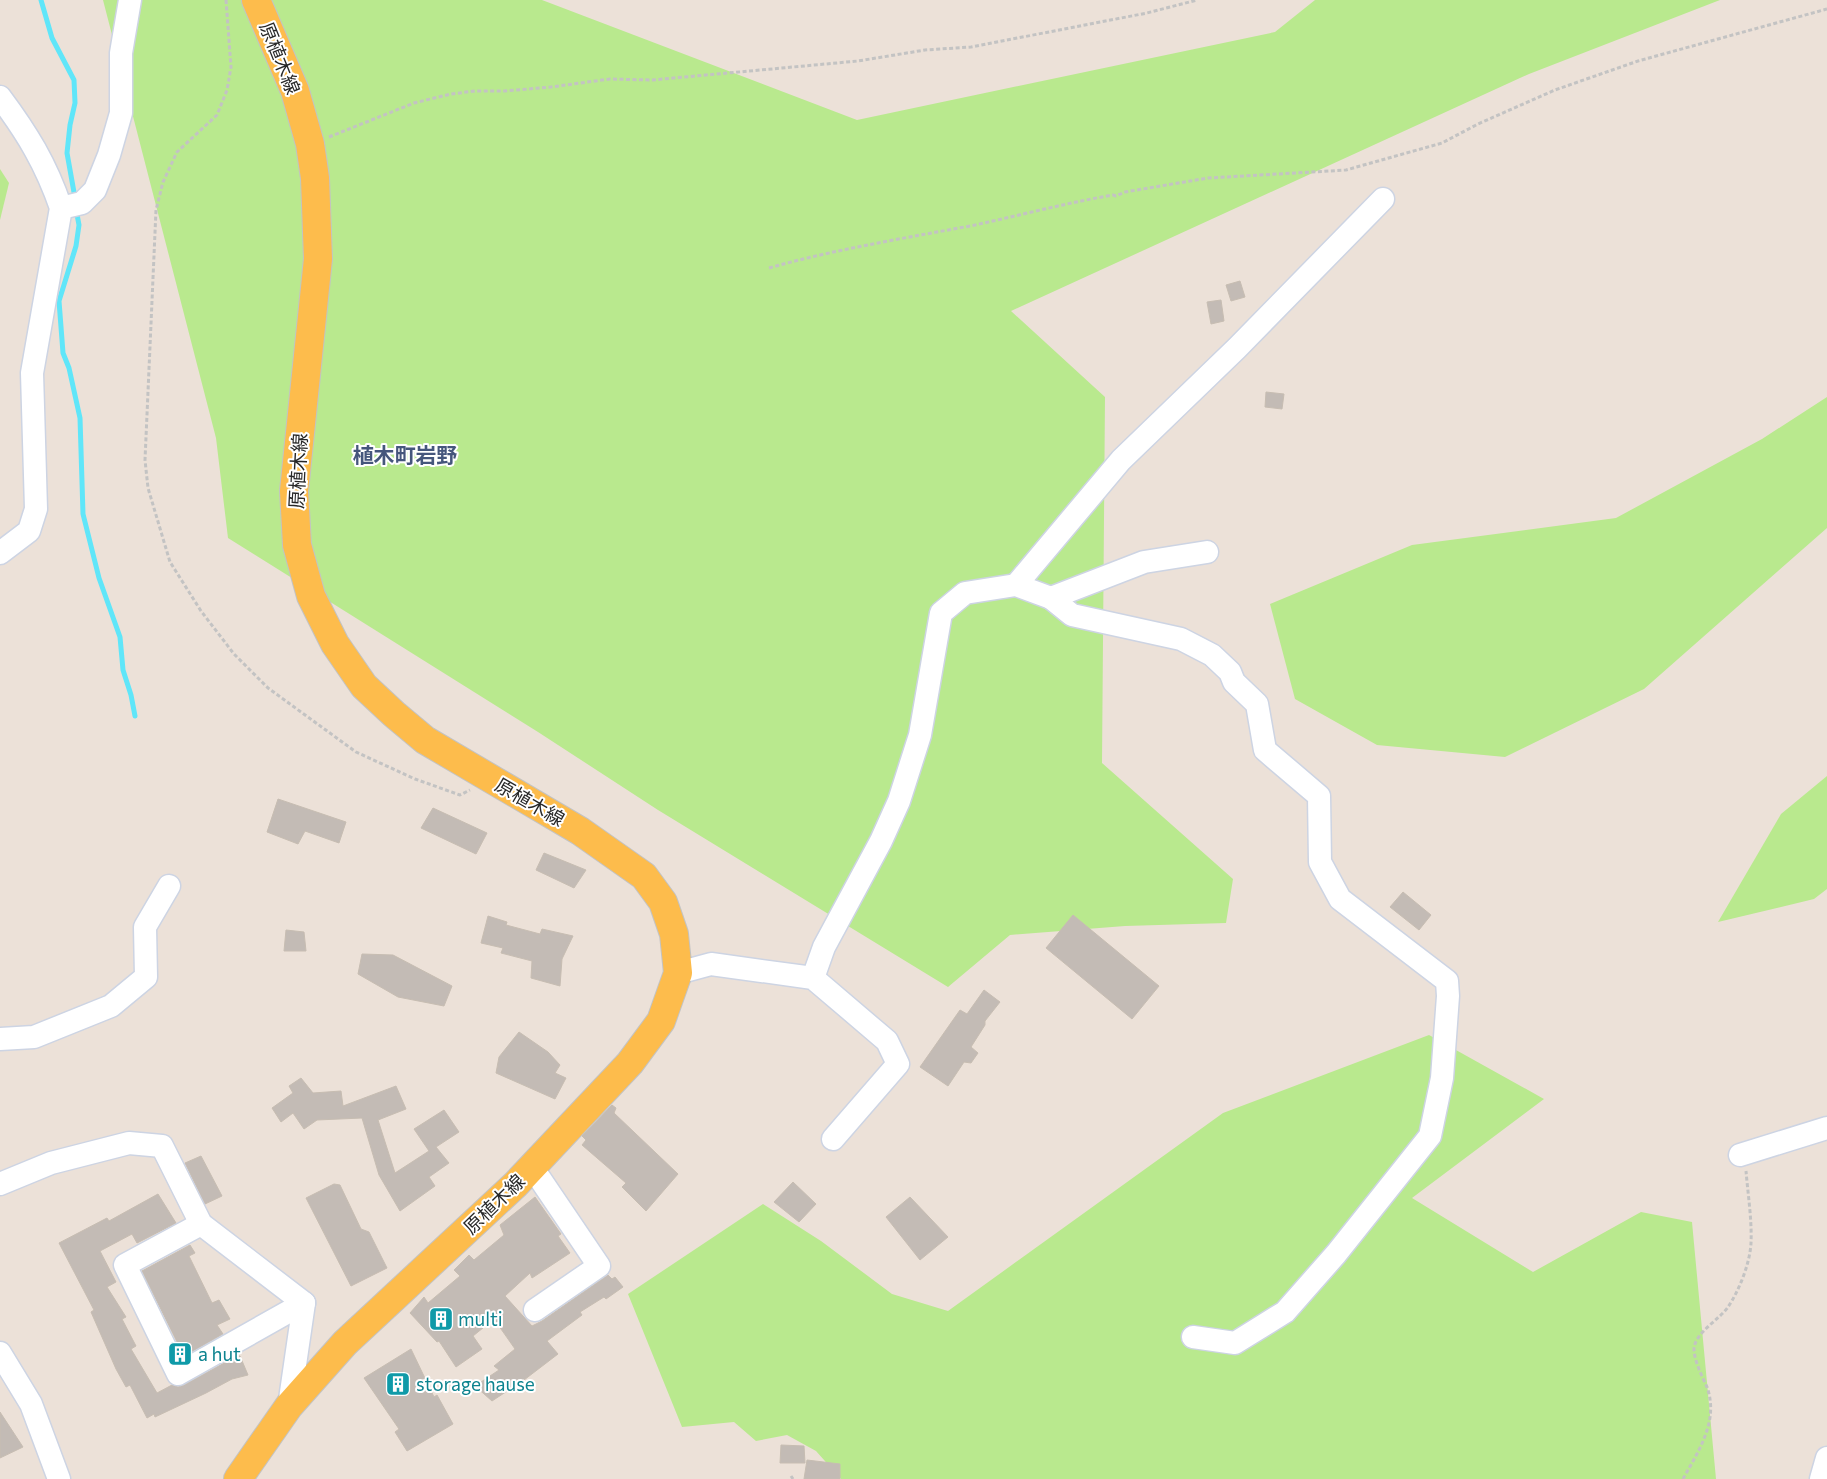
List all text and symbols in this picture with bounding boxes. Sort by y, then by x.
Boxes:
street label: 原植木線 [256,18,305,97]
street label: 原植木線 [284,432,311,510]
district label: 植木町岩野 [353,442,458,467]
street label: 原植木線 [492,773,569,831]
street label: 原植木線 [458,1169,529,1238]
building icon: multi [428,1306,454,1332]
place label: multi [458,1307,503,1330]
building icon: a hut [167,1341,193,1367]
place label: a hut [198,1342,241,1365]
building icon: storage hause [385,1371,411,1397]
place label: storage hause [416,1372,535,1395]

